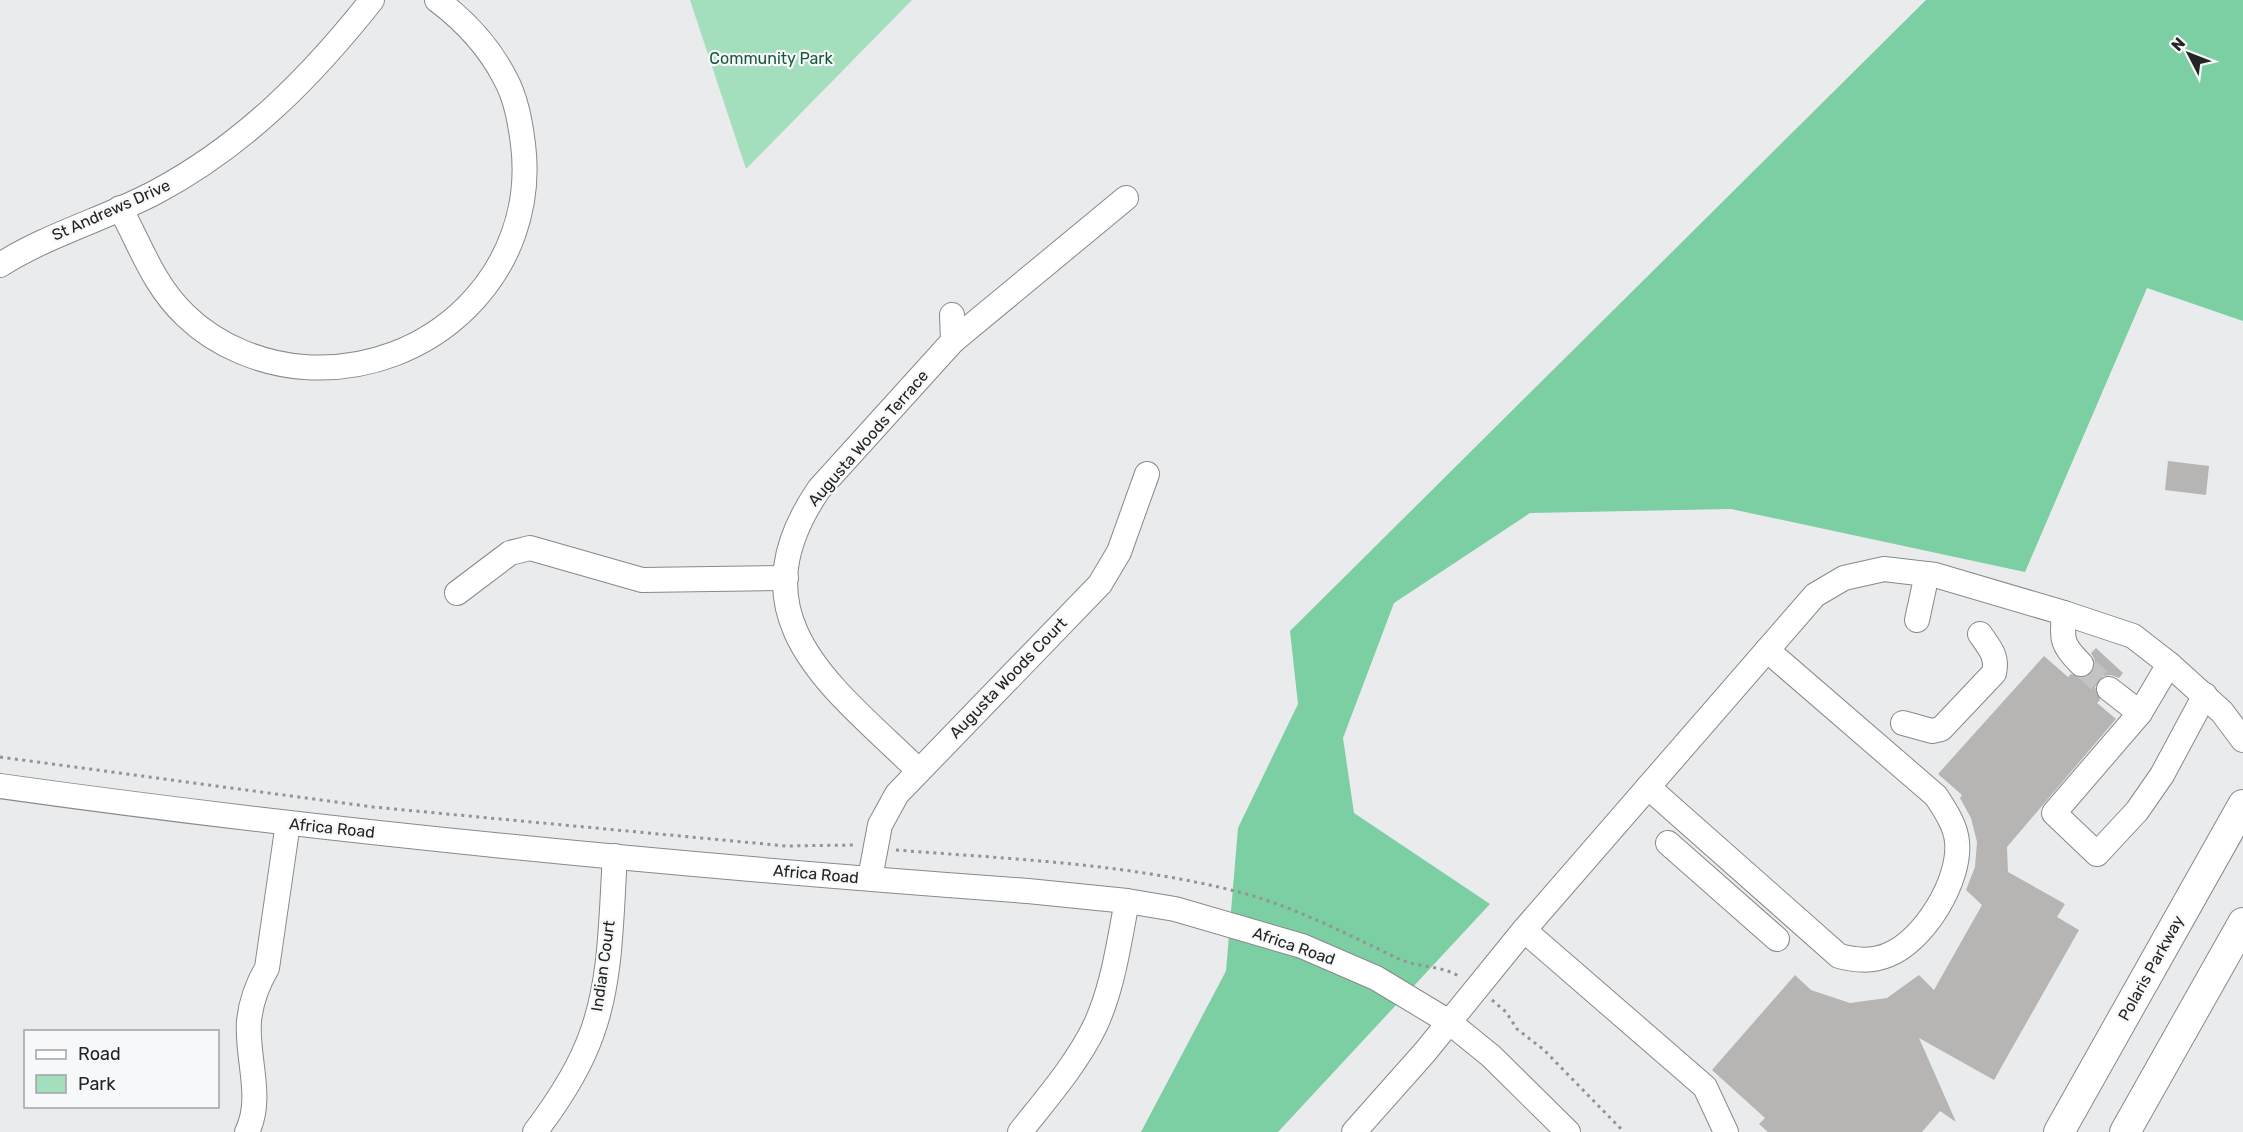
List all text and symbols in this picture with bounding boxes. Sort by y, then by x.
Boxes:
north arrow [2159,24,2219,84]
text: N [2167,34,2189,55]
park label: Community Park [709,49,833,68]
street label: St Andrews Drive [49,175,173,245]
street label: Augusta Woods Terrace [804,366,932,510]
street label: Augusta Woods Court [945,614,1071,742]
street label: Africa Road [288,814,376,842]
street label: Africa Road [772,861,860,887]
street label: Polaris Parkway [2114,912,2188,1024]
street label: Indian Court [587,919,619,1013]
street label: Africa Road [1250,923,1338,969]
legend [24,1030,219,1108]
text: Road [78,1043,121,1065]
text: Park [78,1073,116,1095]

